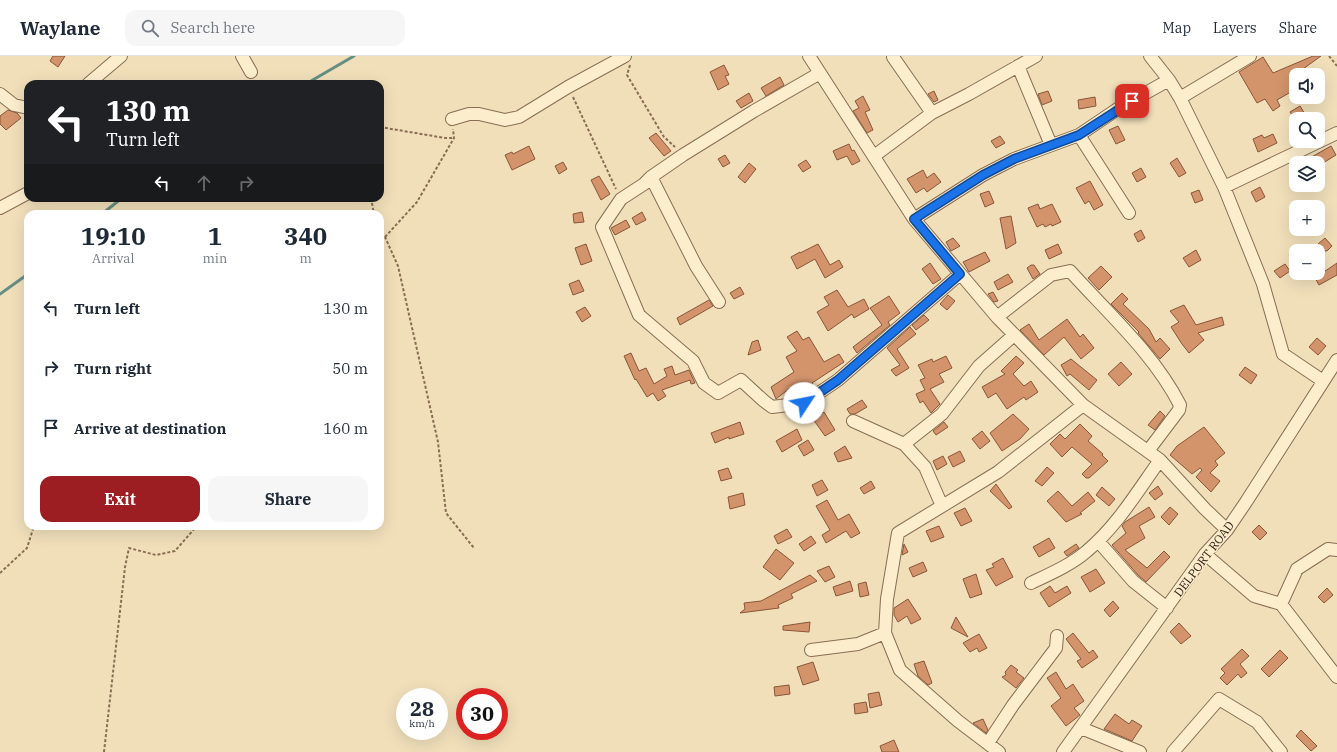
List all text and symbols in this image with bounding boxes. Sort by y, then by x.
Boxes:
search box [125,10,405,46]
text: Waylane [20,16,101,40]
icon: search [139,17,161,39]
text: Search here [171,18,255,37]
text: Map [1163,19,1191,37]
text: Layers [1213,19,1257,37]
text: Share [1279,19,1317,37]
map controls [1289,68,1325,280]
button: sound [1289,68,1325,104]
pin [1115,84,1149,118]
icon: arrive [1121,90,1143,112]
text: 130 m [106,92,190,129]
icon: left [40,96,92,148]
button: search [1289,112,1325,148]
text: Turn left [106,128,180,151]
button: layers [1289,156,1325,192]
icon: left [151,172,173,194]
icon: ahead [193,172,215,194]
icon: right [235,172,257,194]
button: + [1289,200,1325,236]
text: 19:10 [81,220,146,252]
text: 1 [208,220,222,252]
text: 340 [284,220,327,252]
button: − [1289,244,1325,280]
text: Arrival [92,250,134,267]
text: min [202,250,227,267]
text: m [299,250,312,267]
icon: left [40,297,62,319]
text: Turn left [74,299,140,318]
text: 130 m [323,299,368,318]
icon: right [40,357,62,379]
text: Turn right [74,359,152,378]
text: 50 m [332,359,368,378]
position arrow [783,382,825,424]
icon: arrive [40,417,62,439]
text: Arrive at destination [74,419,226,438]
text: 160 m [323,419,368,438]
button: Exit [40,476,200,522]
button: Share [208,476,368,522]
street label: DELPORT ROAD [1170,518,1237,599]
speed limit sign: 30 [456,688,508,740]
text: 28 [410,695,434,722]
text: km/h [409,717,435,730]

